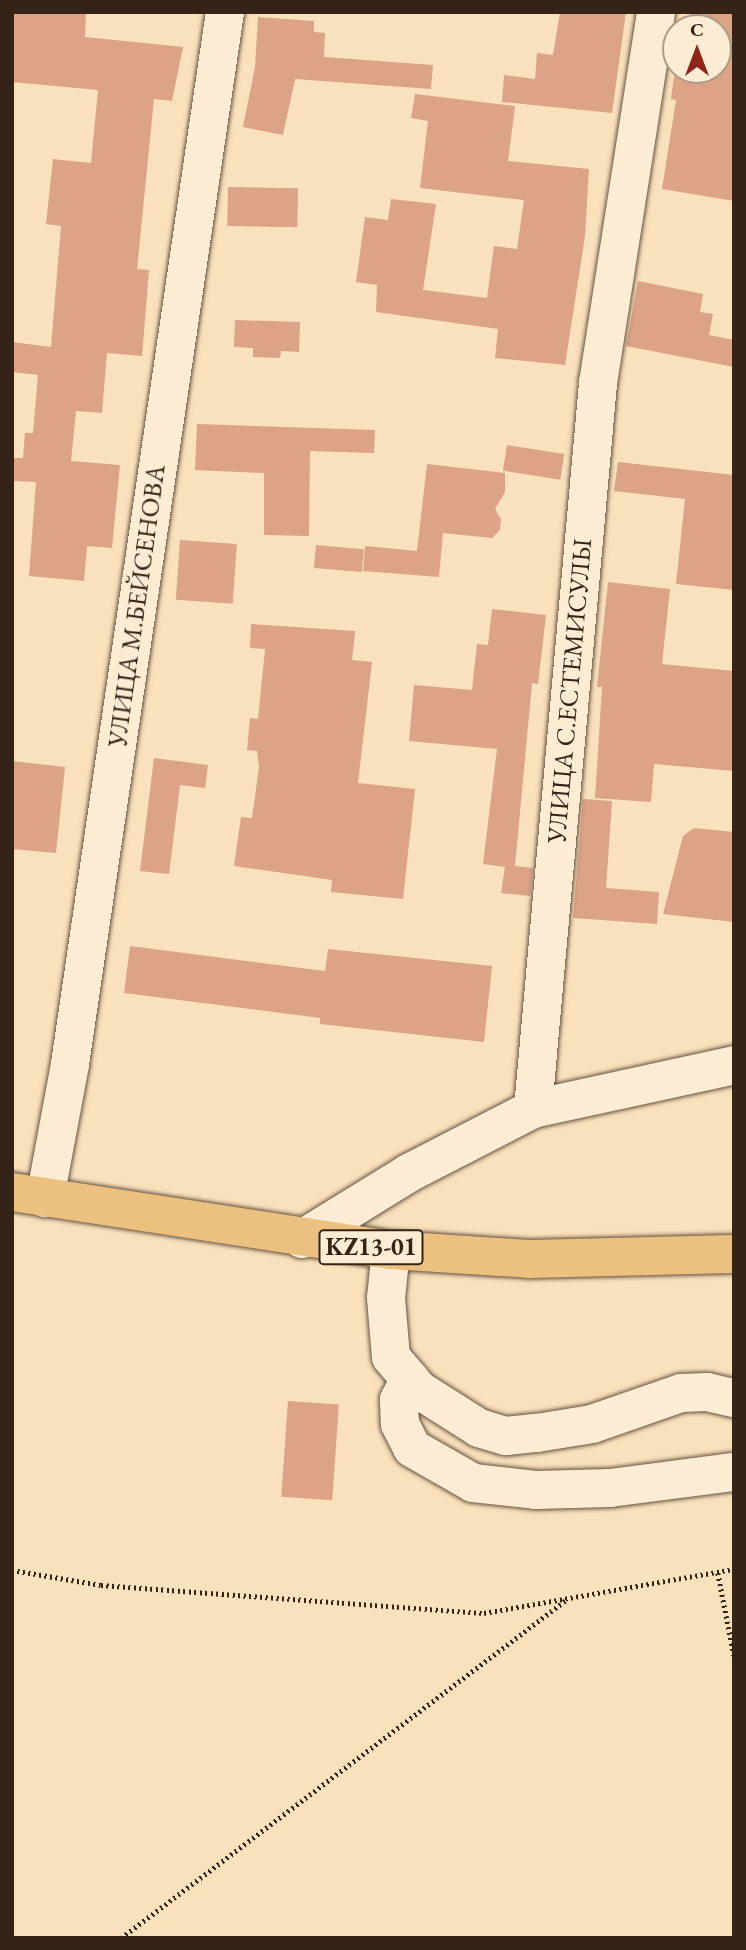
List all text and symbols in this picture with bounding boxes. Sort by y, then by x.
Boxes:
north arrow [662,14,732,84]
text: С [690,17,704,42]
street label: УЛИЦА М.БЕЙСЕНОВА [102,463,172,749]
street label: УЛИЦА С.ЕСТЕМИСУЛЫ [541,537,599,845]
road number: KZ13-01 [318,1226,424,1268]

